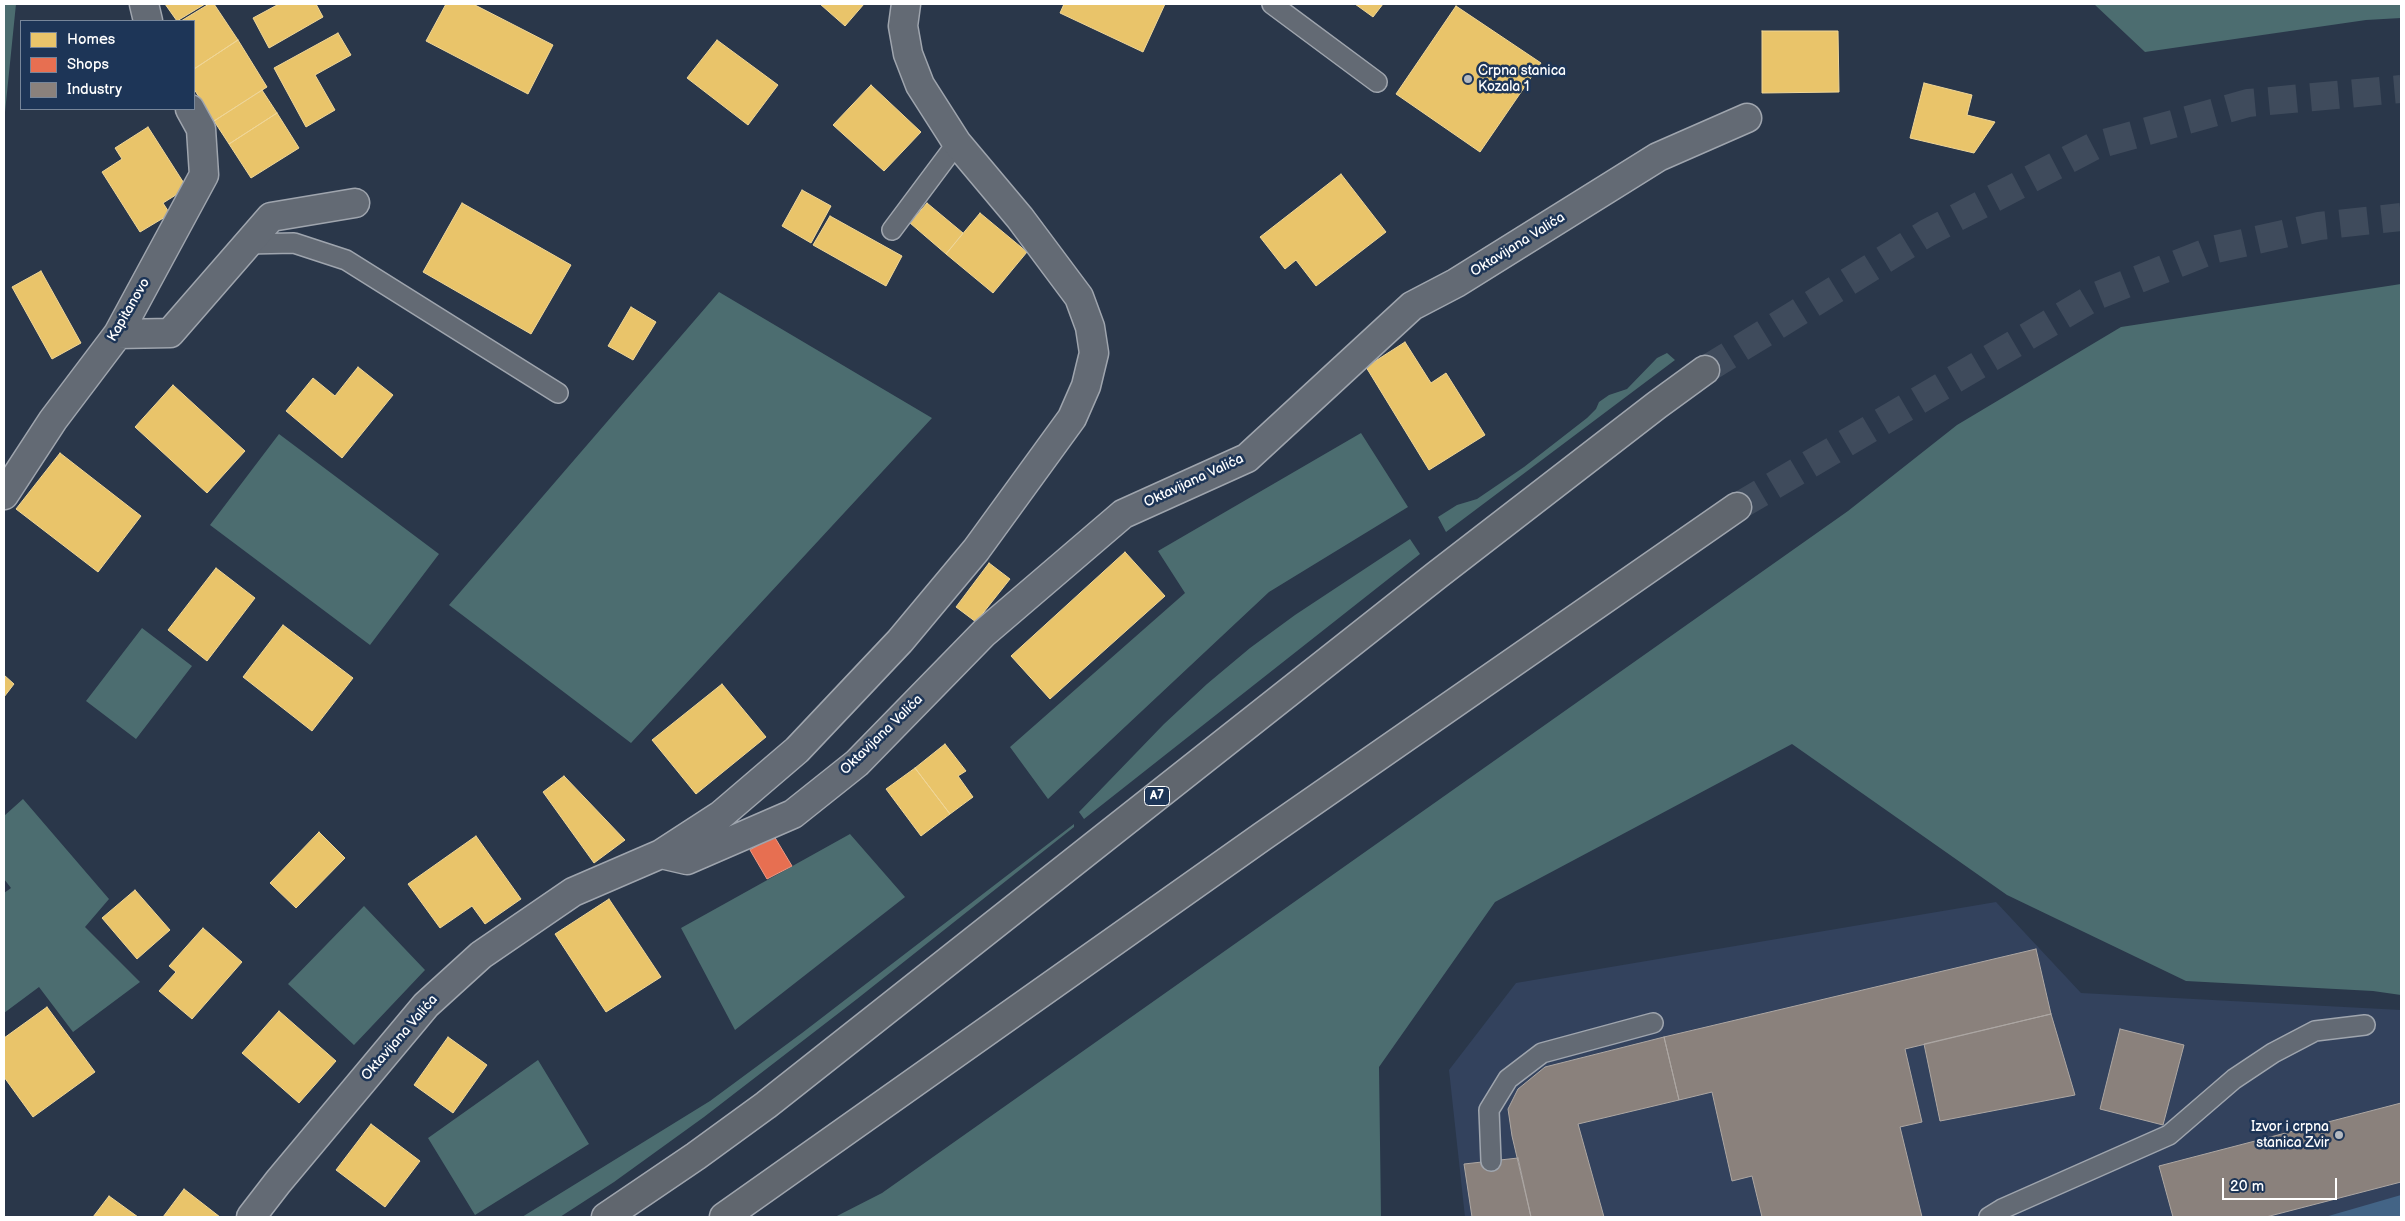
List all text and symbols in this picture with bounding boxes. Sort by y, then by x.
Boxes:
legend [20,20,195,110]
text: Homes [67,30,115,49]
text: Shops [67,55,109,74]
place label: Crpna stanica Kozala 1 [1478,63,1566,95]
marker: Crpna stanica Kozala 1 [1462,73,1474,85]
text: Industry [67,80,122,99]
street label: Oktavijana Valića [1468,209,1568,281]
street label: Kapitanovo [104,275,154,345]
street label: Oktavijana Valića [1142,451,1246,511]
street label: Oktavijana Valića [837,691,927,779]
road number: A7 [1144,786,1170,806]
street label: Oktavijana Valića [358,992,442,1084]
place label: Izvor i crpna stanica Zvir [2251,1119,2329,1152]
marker: Izvor i crpna stanica Zvir [2333,1129,2345,1141]
scale bar [2225,1168,2340,1200]
text: 20 m [2230,1177,2264,1196]

